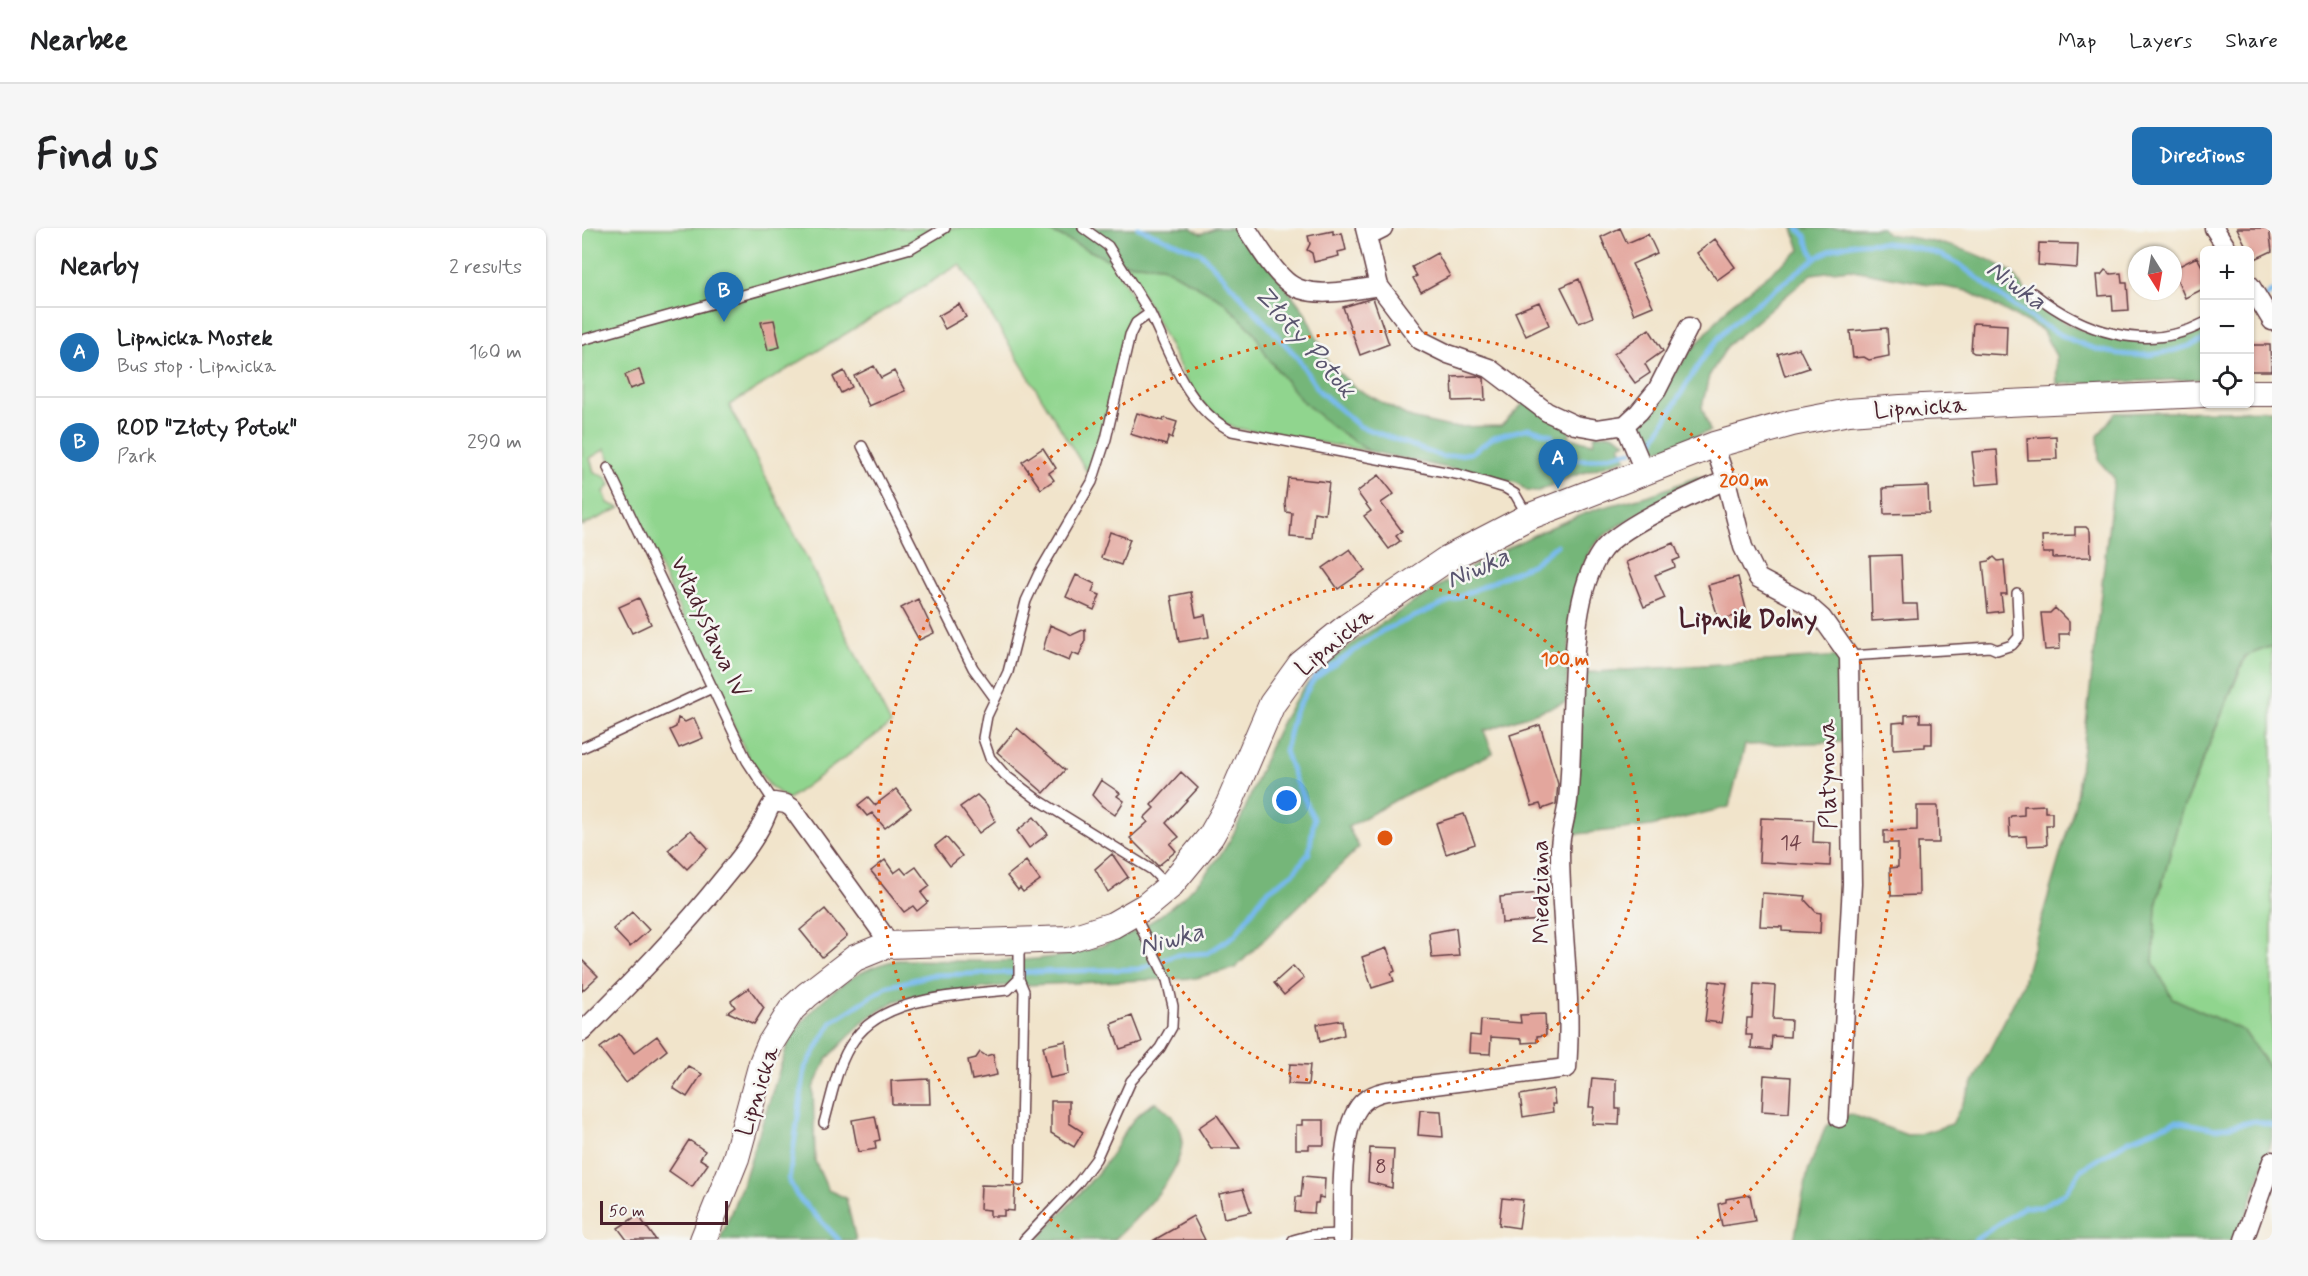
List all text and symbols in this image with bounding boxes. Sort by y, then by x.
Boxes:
text: Nearbee [30,23,128,60]
text: Map [2058,27,2096,55]
text: Layers [2129,27,2192,55]
text: Share [2225,27,2278,55]
button: Directions [2132,127,2272,185]
text: Find us [36,129,158,184]
north arrow [2128,246,2182,300]
map controls [2200,246,2254,408]
button: + [2200,246,2254,300]
text: Nearby [60,250,139,284]
water label: Niwka [1979,253,2053,319]
text: 2 results [449,254,522,281]
pin: B [704,272,744,322]
water label: Złoty Potok [1246,279,1364,407]
button: − [2200,300,2254,354]
text: Lipnicka Mostek [117,325,273,353]
text: A [73,339,86,366]
text: 160 m [469,339,522,366]
text: Bus stop · Lipnicka [117,353,276,380]
button: locate [2200,354,2254,408]
street label: Lipnicka [1873,390,1968,427]
text: ROD "Złoty Potok" [117,415,297,443]
text: B [73,429,86,456]
text: 290 m [467,429,522,456]
pin: A [1538,440,1578,489]
text: Park [117,443,157,470]
text: 200 m [1719,469,1769,493]
water label: Niwka [1441,540,1515,598]
street label: Władysława IV [662,552,755,704]
street label: Lipnicka [1289,600,1381,684]
district label: Lipnik Dolny [1679,603,1817,637]
text: 100 m [1541,648,1589,672]
street label: Platynowa [1812,718,1845,829]
your location [1272,786,1301,815]
centre of rings [1375,828,1395,848]
house number: 14 [1780,829,1802,857]
street label: Miedziana [1525,840,1558,944]
water label: Niwka [1135,915,1208,965]
street label: Lipnicka [729,1042,788,1140]
house number: 8 [1375,1153,1387,1181]
scale bar [600,1198,728,1226]
text: 50 m [609,1201,645,1222]

